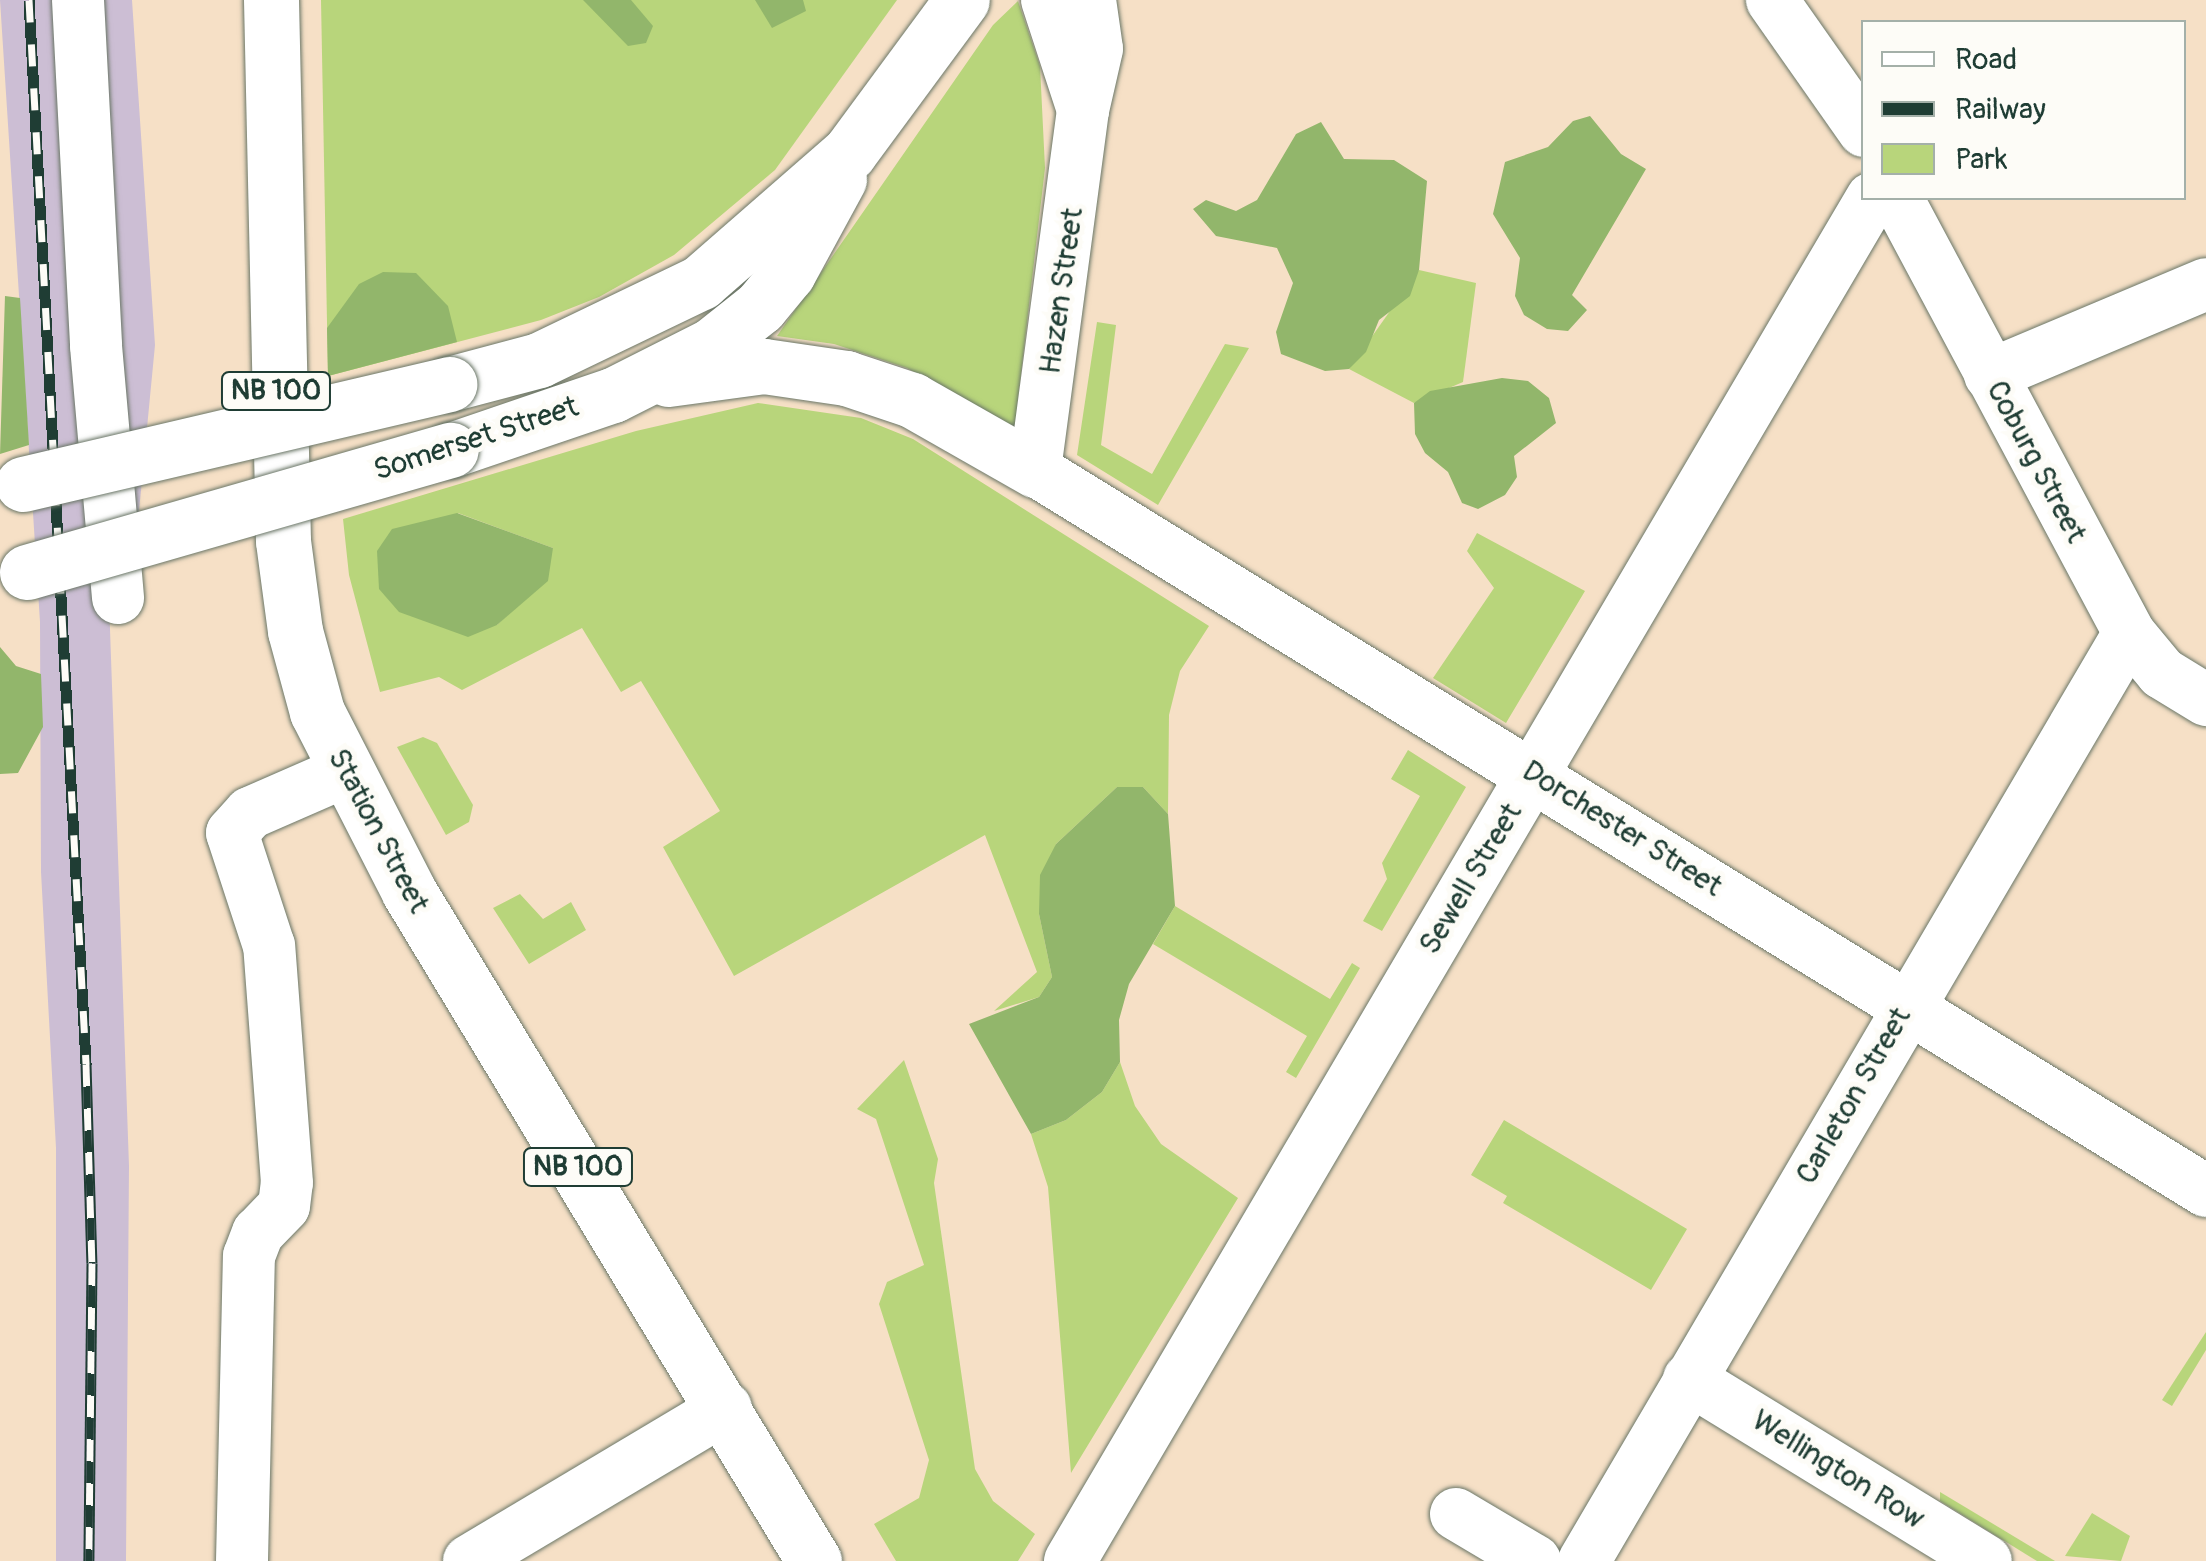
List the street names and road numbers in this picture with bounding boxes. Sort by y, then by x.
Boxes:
street label: Hazen Street [1033,206,1091,376]
road number: NB 100 [218,368,334,414]
street label: Coburg Street [1978,375,2094,549]
street label: Somerset Street [369,389,583,489]
street label: Station Street [320,743,436,919]
street label: Dorchester Street [1516,753,1728,905]
street label: Sewell Street [1412,797,1530,961]
street label: Carleton Street [1789,1001,1919,1191]
road number: NB 100 [520,1144,636,1190]
street label: Wellington Row [1745,1403,1931,1537]

